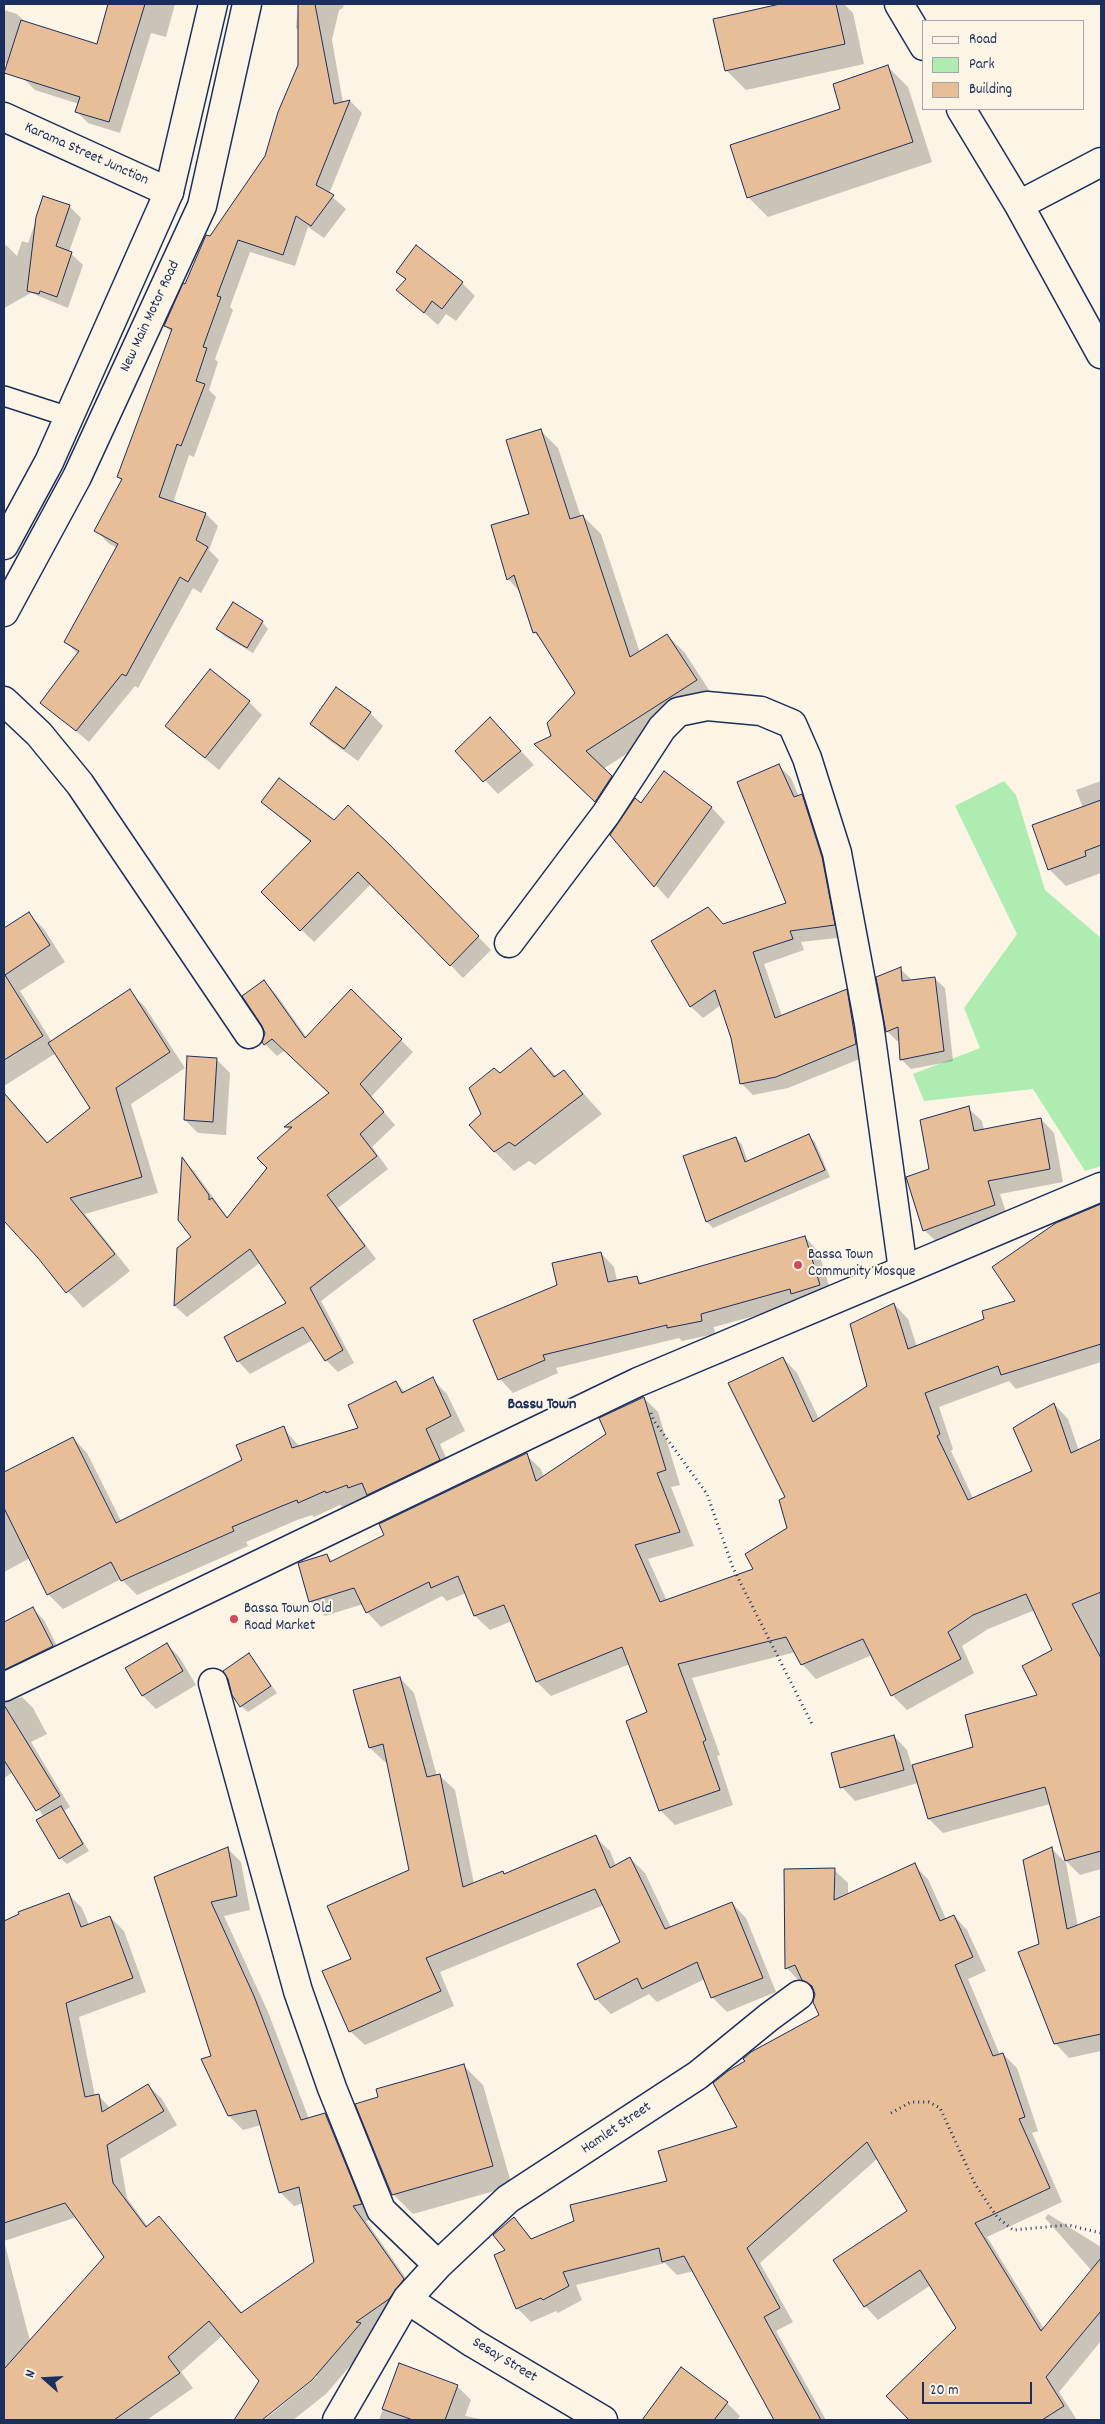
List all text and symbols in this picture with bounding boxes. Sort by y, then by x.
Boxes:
legend [922,20,1085,110]
text: Road [969,29,997,51]
text: Park [969,54,995,76]
text: Building [969,79,1012,101]
street label: Karama Street Junction [21,120,151,190]
street label: New Main Motor Road [117,258,185,376]
place label: Bassa Town Community Mosque [808,1247,915,1282]
marker: Bassa Town Community Mosque [792,1259,804,1271]
district label: Bassu Town [508,1396,576,1416]
place label: Bassa Town Old Road Market [244,1601,332,1636]
marker: Bassa Town Old Road Market [228,1613,240,1625]
street label: Hamlet Street [579,2099,655,2159]
street label: Sesay Street [468,2335,540,2387]
north arrow [20,2354,70,2404]
text: N [20,2368,41,2381]
scale bar [925,2372,1035,2404]
text: 20 m [930,2380,958,2402]

